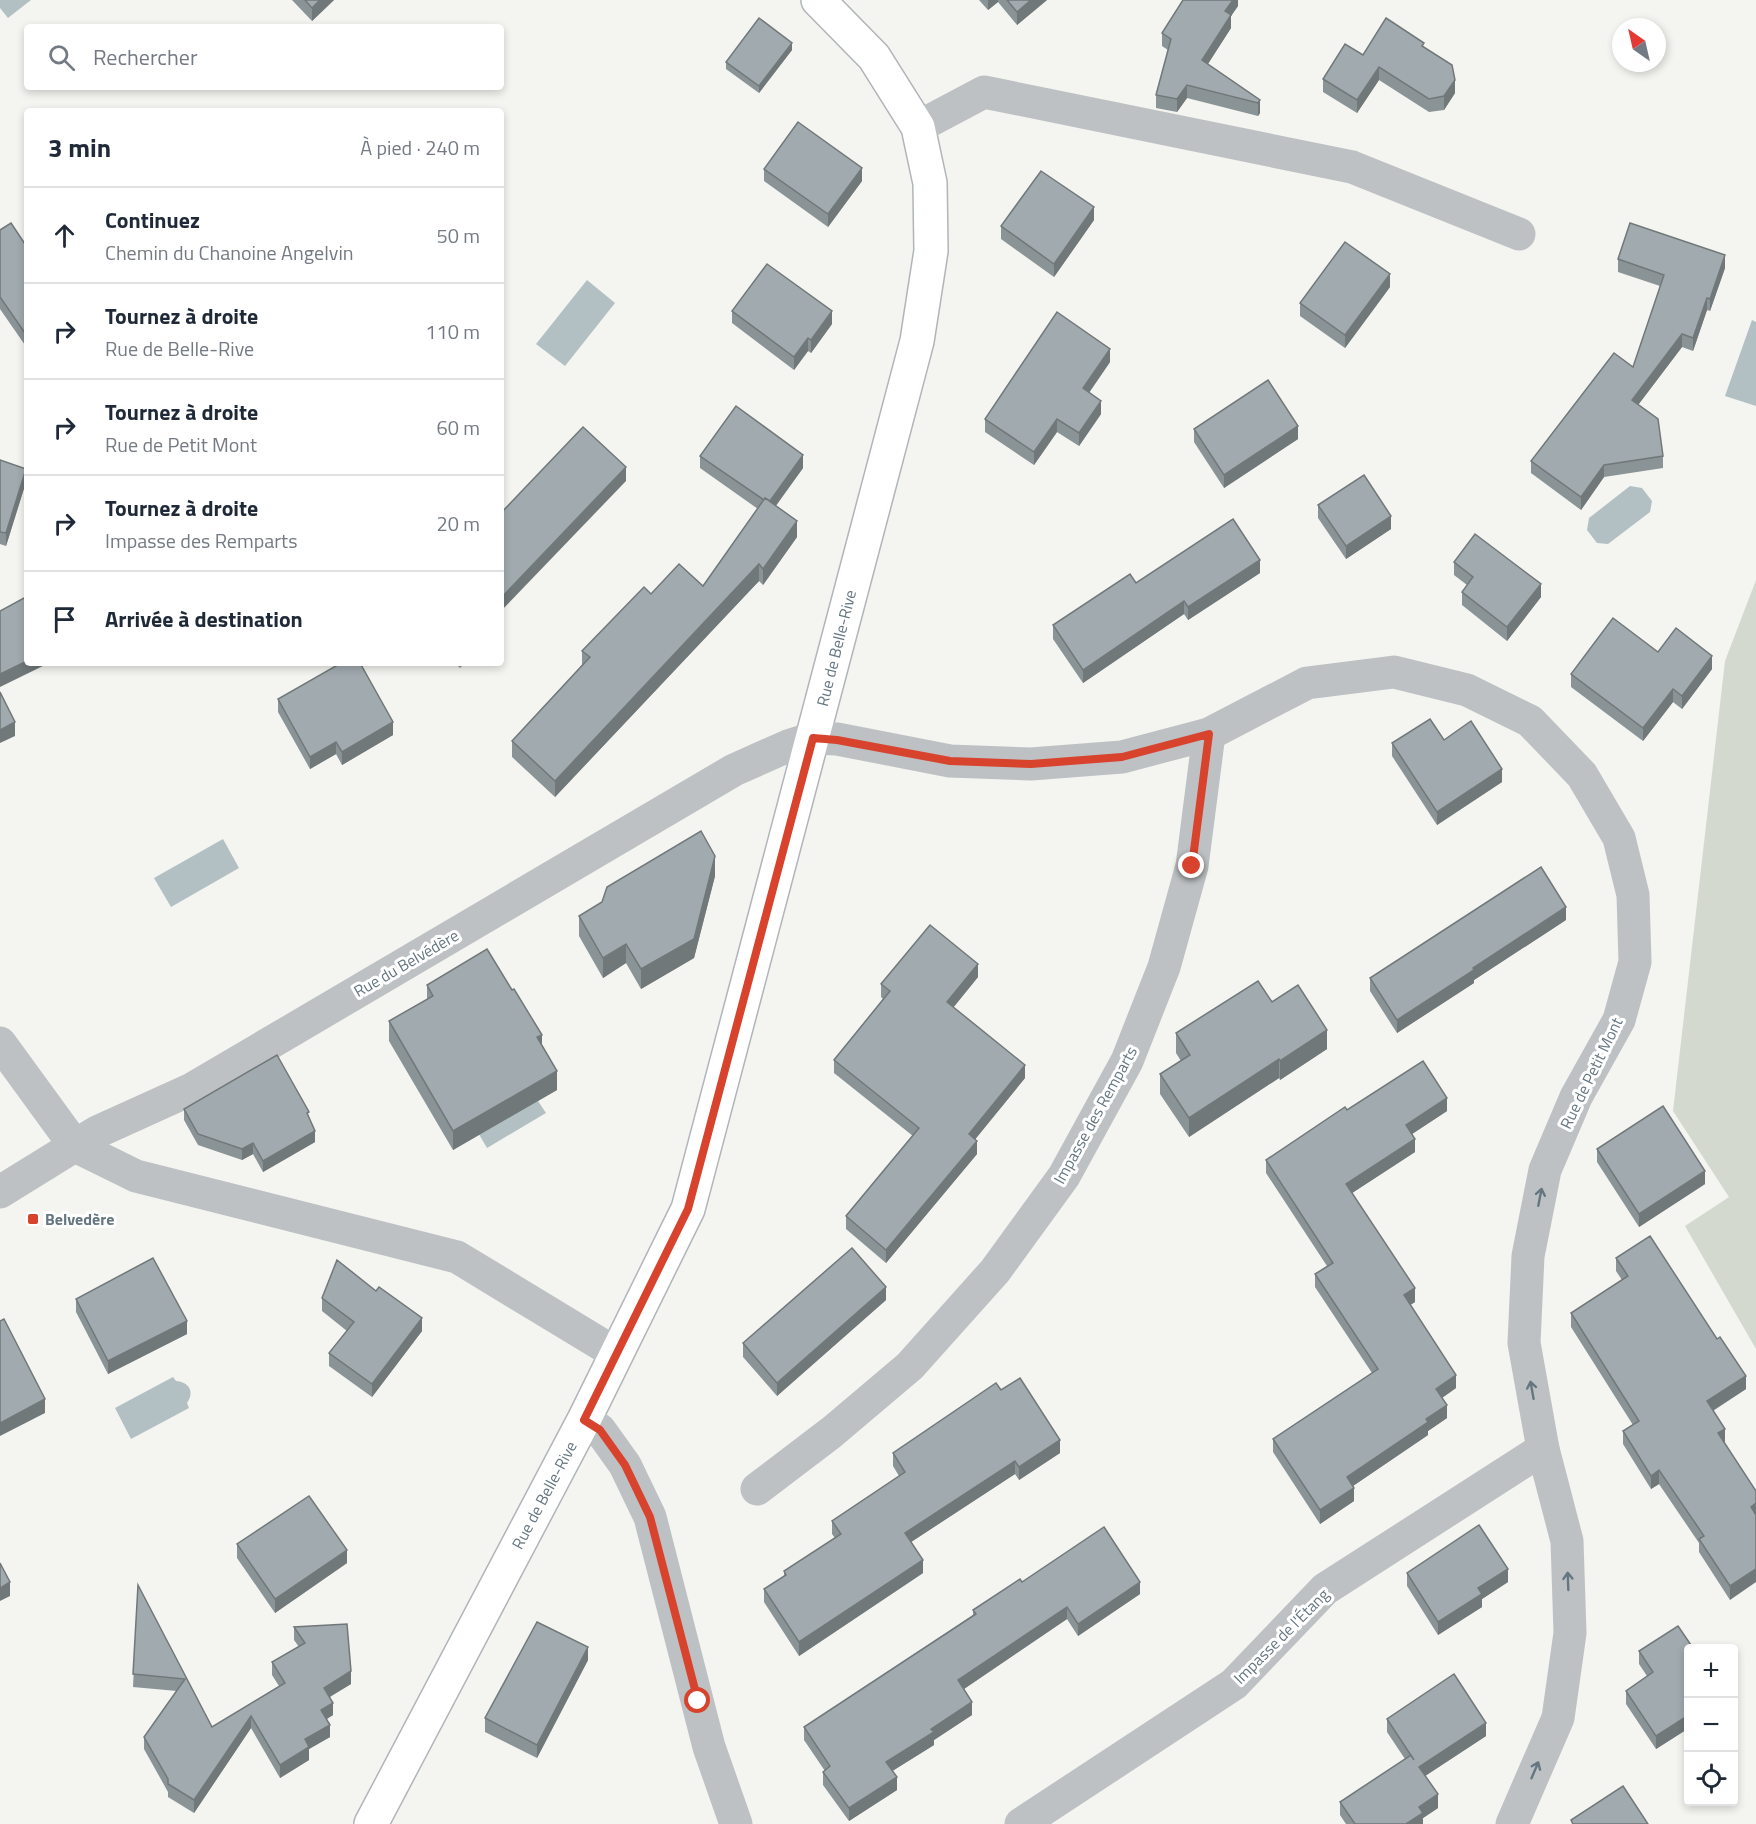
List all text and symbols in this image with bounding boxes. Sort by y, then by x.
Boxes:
north arrow [1612,18,1666,72]
search box [24,24,504,90]
text: Rechercher [93,40,198,74]
icon: search [45,41,78,74]
text: 3 min [48,128,111,167]
text: À pied · 240 m [360,132,480,163]
text: Continuez [105,203,200,237]
icon: ahead [48,219,81,252]
text: 50 m [436,220,480,251]
text: Chemin du Chanoine Angelvin [105,237,354,268]
text: Tournez à droite [105,299,258,333]
icon: right [48,315,81,348]
text: 110 m [425,316,480,347]
text: Rue de Belle-Rive [105,333,254,364]
text: Tournez à droite [105,395,258,429]
icon: right [48,411,81,444]
text: 60 m [436,412,480,443]
text: Rue de Petit Mont [105,429,257,460]
text: Tournez à droite [105,491,258,525]
icon: right [48,507,81,540]
text: 20 m [436,508,480,539]
text: Impasse des Remparts [105,525,297,556]
street label: Rue de Belle-Rive [810,587,862,709]
text: Arrivée à destination [105,602,303,636]
icon: arrive [48,603,81,636]
route end [1178,852,1204,878]
street label: Rue du Belvédère [349,923,463,1003]
street label: Rue de Petit Mont [1554,1013,1629,1133]
street label: Impasse des Remparts [1047,1042,1143,1188]
one-way arrow [1535,1188,1546,1207]
place label: Belvedère [45,1207,114,1231]
marker: Belvedère [26,1212,40,1226]
one-way arrow [1527,1381,1538,1400]
street label: Rue de Belle-Rive [505,1437,583,1553]
one-way arrow [1563,1571,1574,1591]
street label: Impasse de l'Étang [1228,1583,1334,1689]
map controls [1684,1644,1738,1806]
button: + [1684,1644,1738,1698]
route start [684,1687,710,1713]
button: − [1684,1698,1738,1752]
button: locate [1684,1752,1738,1806]
one-way arrow [1530,1762,1541,1780]

